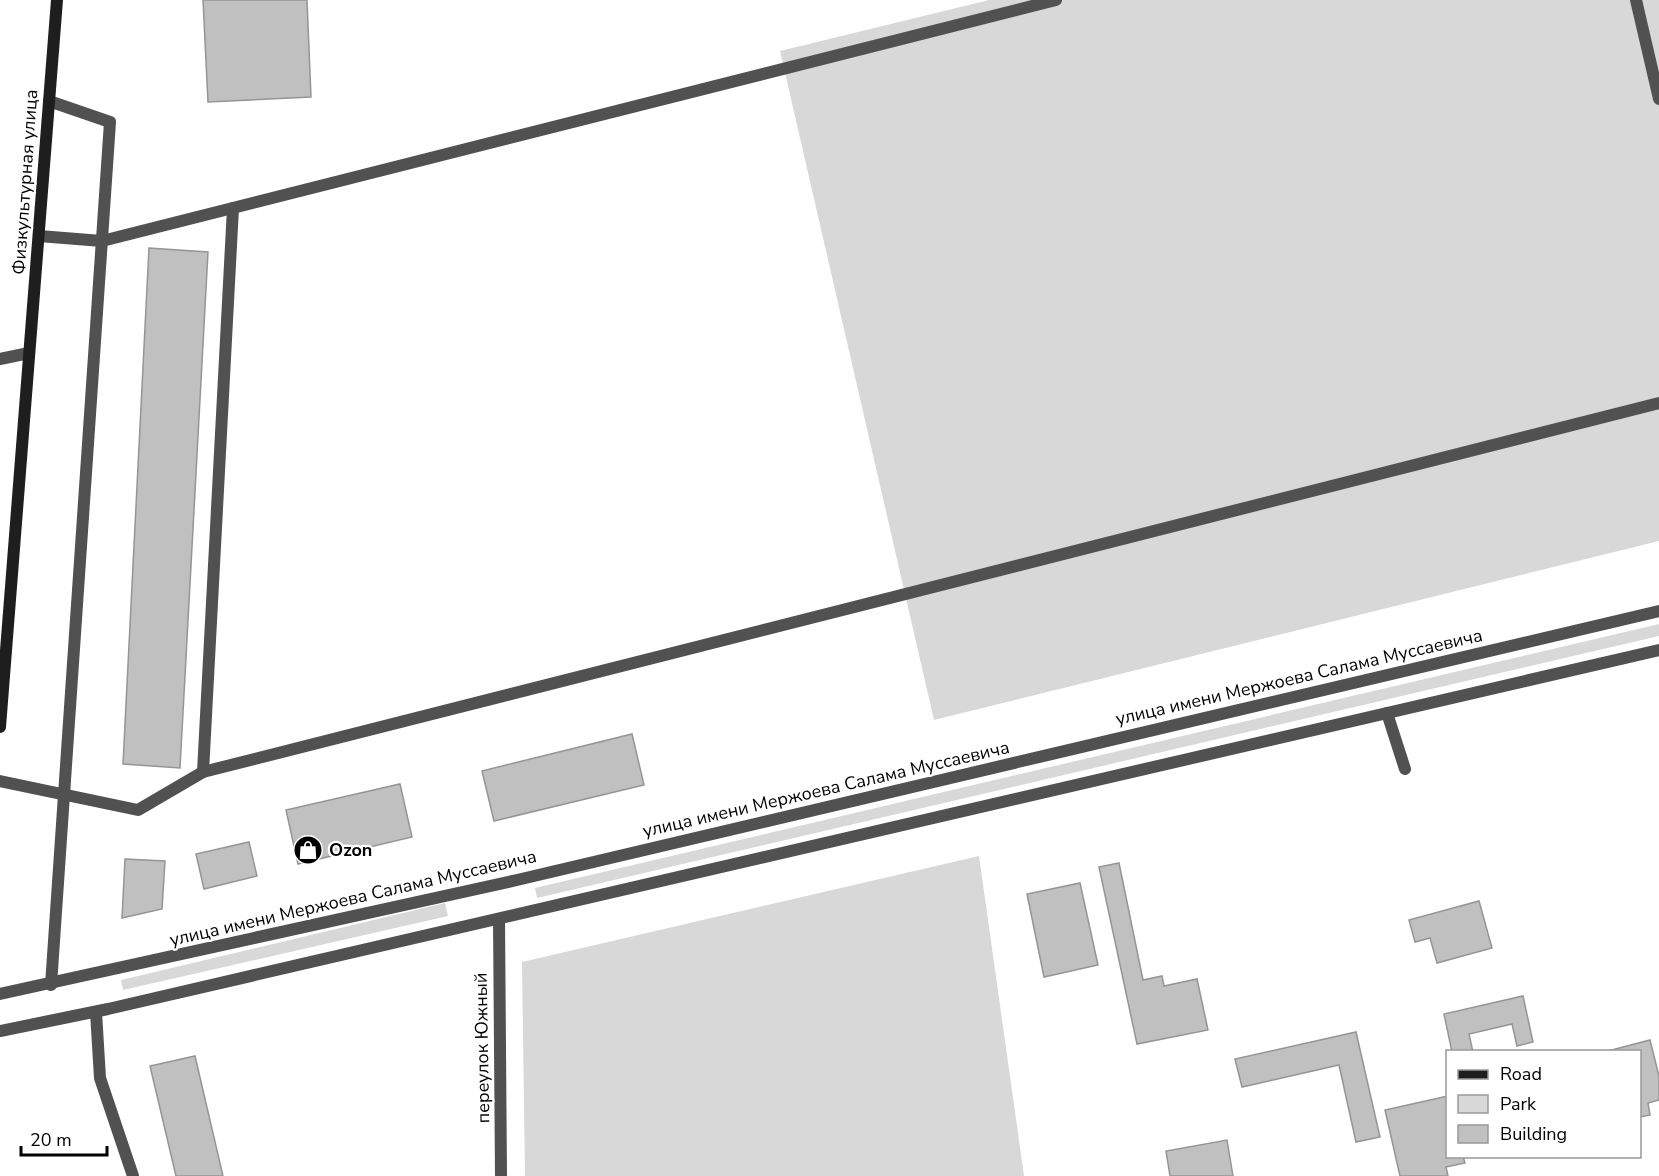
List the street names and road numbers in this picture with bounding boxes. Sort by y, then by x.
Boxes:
street label: Физкультурная улица [7,89,43,275]
street label: улица имени Мержоева Салама Муссаевича [1113,623,1485,731]
street label: улица имени Мержоева Салама Муссаевича [640,735,1012,843]
street label: улица имени Мержоева Салама Муссаевича [167,844,539,952]
street label: переулок Южный [469,972,495,1124]

